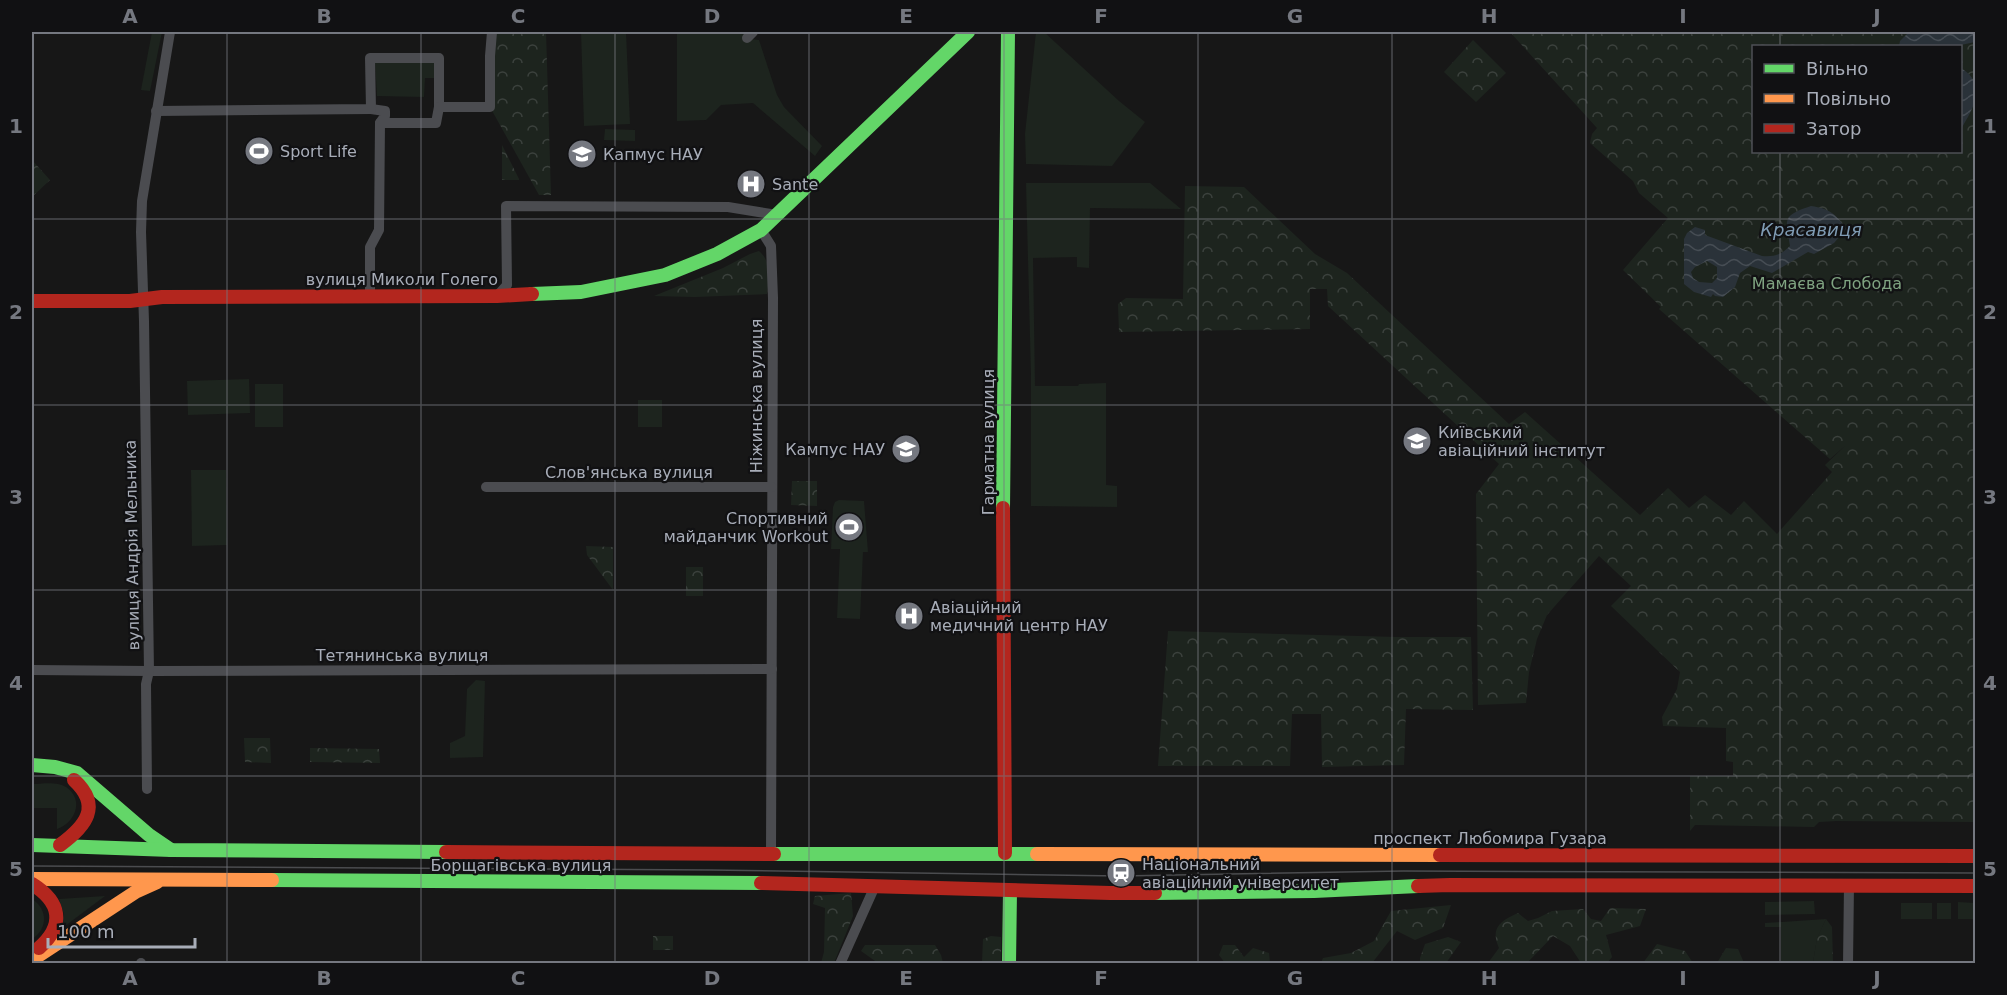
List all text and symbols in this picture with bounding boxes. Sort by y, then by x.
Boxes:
text: A [122,4,138,28]
text: B [316,4,332,28]
text: C [511,4,525,28]
text: D [704,4,720,28]
text: E [899,4,913,28]
text: F [1094,4,1108,28]
text: G [1287,4,1303,28]
text: H [1481,4,1497,28]
text: I [1679,4,1687,28]
text: J [1871,4,1881,28]
legend [1752,45,1962,153]
text: Вільно [1806,58,1868,79]
text: Повільно [1806,88,1891,109]
text: 1 [9,114,23,138]
text: 1 [1983,114,1997,138]
text: Затор [1806,118,1862,139]
sports icon: Sport Life [243,135,275,167]
school or university icon: Капмус НАУ [566,138,598,170]
place label: Sport Life [280,142,357,161]
place label: Капмус НАУ [603,145,703,164]
hospital icon: Sante [735,168,767,200]
place label: Sante [772,175,818,194]
water label: Красавиця [1760,219,1862,240]
street label: вулиця Миколи Голего [306,270,498,289]
park label: Мамаєва Слобода [1752,274,1902,293]
text: 2 [9,300,23,324]
text: 2 [1983,300,1997,324]
street label: Ніжинська вулиця [747,319,766,473]
street label: Гарматна вулиця [979,369,998,515]
place label: Київський авіаційний інститут [1438,423,1605,460]
school or university icon: Київський авіаційний інститут [1401,425,1433,457]
school or university icon: Кампус НАУ [890,433,922,465]
street label: вулиця Андрія Мельника [121,440,143,650]
place label: Кампус НАУ [785,440,885,459]
street label: Слов'янська вулиця [545,463,713,482]
text: 3 [9,485,23,509]
text: 3 [1983,485,1997,509]
place label: Спортивний майданчик Workout [664,509,828,546]
sports icon: Спортивний майданчик Workout [833,511,865,543]
place label: Авіаційний медичний центр НАУ [930,598,1108,635]
hospital icon: Авіаційний медичний центр НАУ [893,600,925,632]
street label: Тетянинська вулиця [315,646,488,665]
text: 4 [9,671,23,695]
text: 4 [1983,671,1997,695]
street label: проспект Любомира Гузара [1373,829,1607,848]
place label: Національний авіаційний університет [1142,855,1339,892]
street label: Борщагівська вулиця [431,856,611,875]
text: 5 [9,857,23,881]
station icon: Національний авіаційний університет [1105,857,1137,889]
text: 5 [1983,857,1997,881]
scale bar [48,911,195,949]
text: 100 m [57,921,115,942]
text: A [122,966,138,990]
text: B [316,966,332,990]
text: C [511,966,525,990]
text: D [704,966,720,990]
text: E [899,966,913,990]
text: F [1094,966,1108,990]
text: G [1287,966,1303,990]
text: H [1481,966,1497,990]
text: I [1679,966,1687,990]
text: J [1871,966,1881,990]

